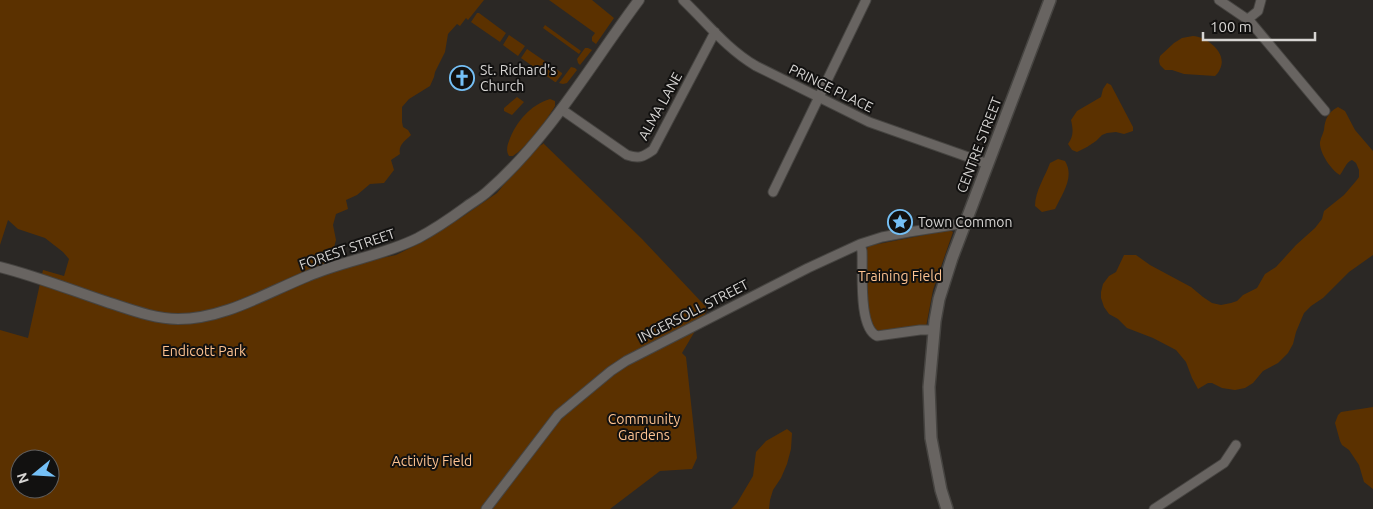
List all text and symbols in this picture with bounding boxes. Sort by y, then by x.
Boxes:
scale bar [1203,10,1316,42]
text: 100 m [1210,18,1252,35]
street label: PRINCE PLACE [786,61,876,115]
place label: St. Richard's Church [480,62,556,94]
church icon: St. Richard's Church [449,65,475,91]
street label: ALMA LANE [635,69,685,143]
street label: CENTRE STREET [953,95,1005,195]
place icon: Town Common [887,209,913,235]
place label: Town Common [918,214,1012,230]
street label: FOREST STREET [297,225,397,273]
park label: Training Field [858,268,942,284]
street label: INGERSOLL STREET [635,276,751,346]
park label: Endicott Park [162,343,246,359]
park label: Community Gardens [608,411,681,443]
north arrow [10,449,60,499]
park label: Activity Field [392,453,472,469]
text: N [13,471,32,485]

